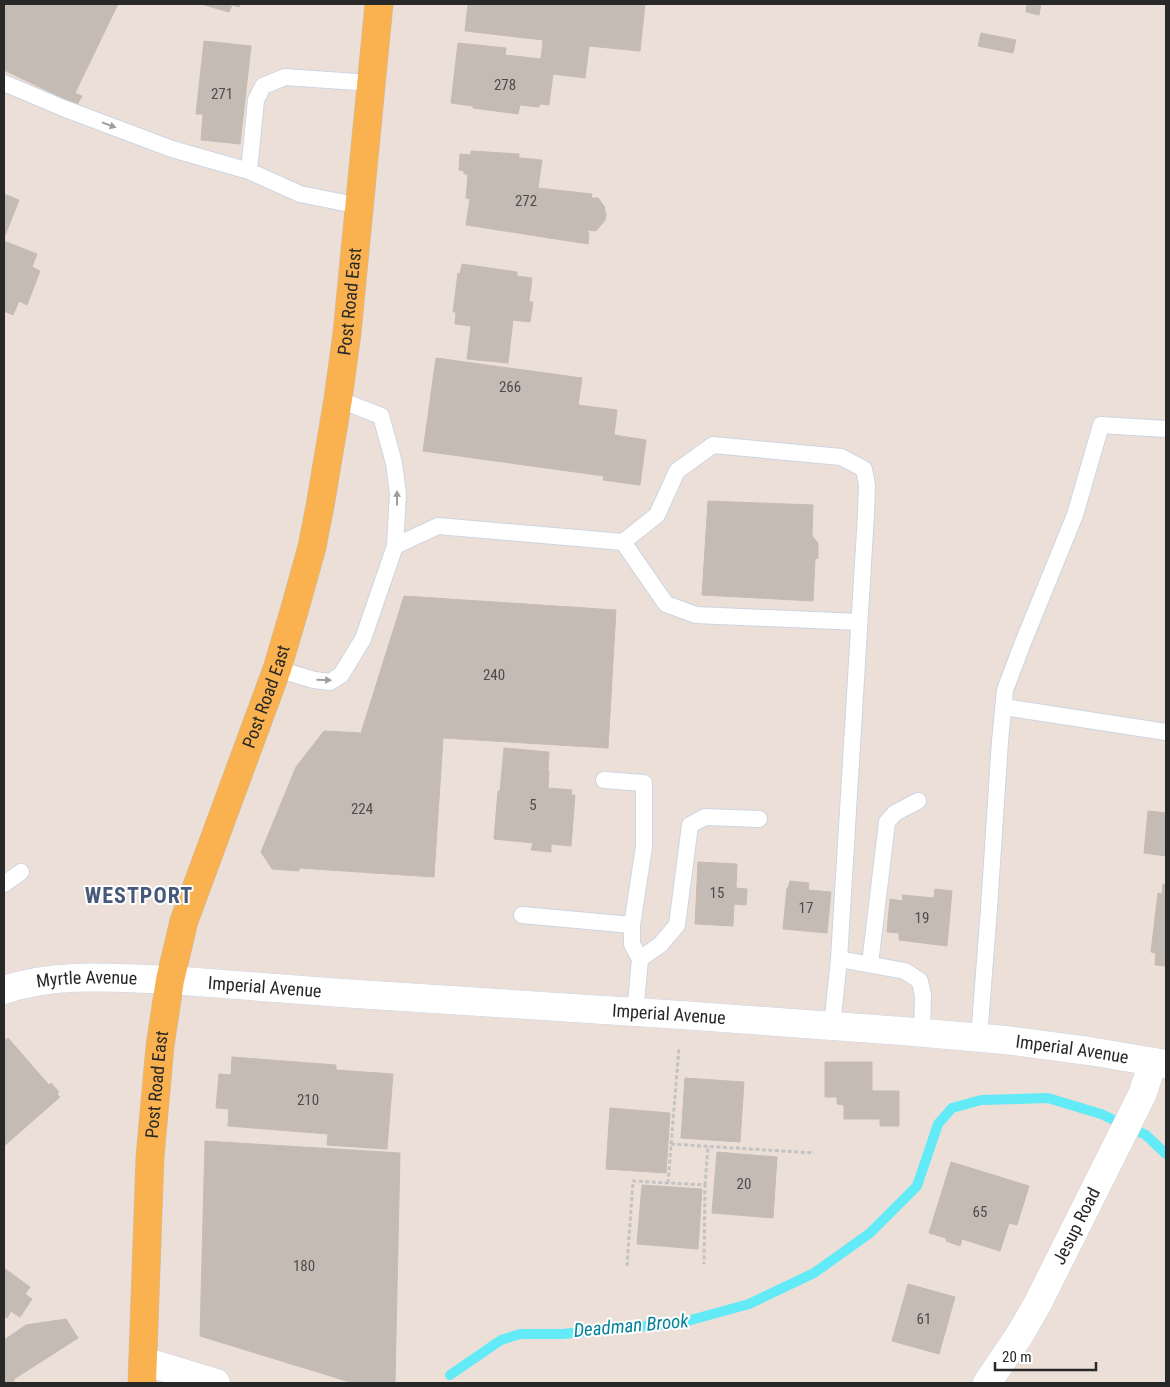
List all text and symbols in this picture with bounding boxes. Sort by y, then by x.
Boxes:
house number: 278 [494,76,516,94]
house number: 271 [211,85,233,103]
one-way arrow [102,121,117,129]
house number: 272 [515,192,537,210]
street label: Post Road East [333,247,365,357]
house number: 266 [499,378,521,396]
one-way arrow [393,490,401,506]
street label: Post Road East [238,642,294,751]
house number: 240 [483,666,505,684]
one-way arrow [316,676,332,684]
house number: 5 [529,796,537,814]
house number: 224 [351,800,373,818]
district label: WESTPORT [85,883,193,908]
house number: 15 [710,884,724,902]
house number: 17 [799,899,813,917]
house number: 19 [915,909,929,927]
street label: Myrtle Avenue [35,966,138,992]
street label: Imperial Avenue [207,972,322,1001]
street label: Imperial Avenue [611,1000,726,1028]
street label: Post Road East [141,1029,172,1139]
street label: Imperial Avenue [1015,1031,1130,1068]
house number: 210 [297,1091,319,1109]
house number: 20 [737,1175,751,1193]
street label: Jesup Road [1048,1184,1104,1268]
house number: 65 [973,1203,987,1221]
house number: 180 [293,1257,315,1275]
water label: Deadman Brook [573,1309,690,1342]
house number: 61 [917,1310,931,1328]
scale bar [995,1340,1096,1372]
text: 20 m [1002,1348,1032,1366]

